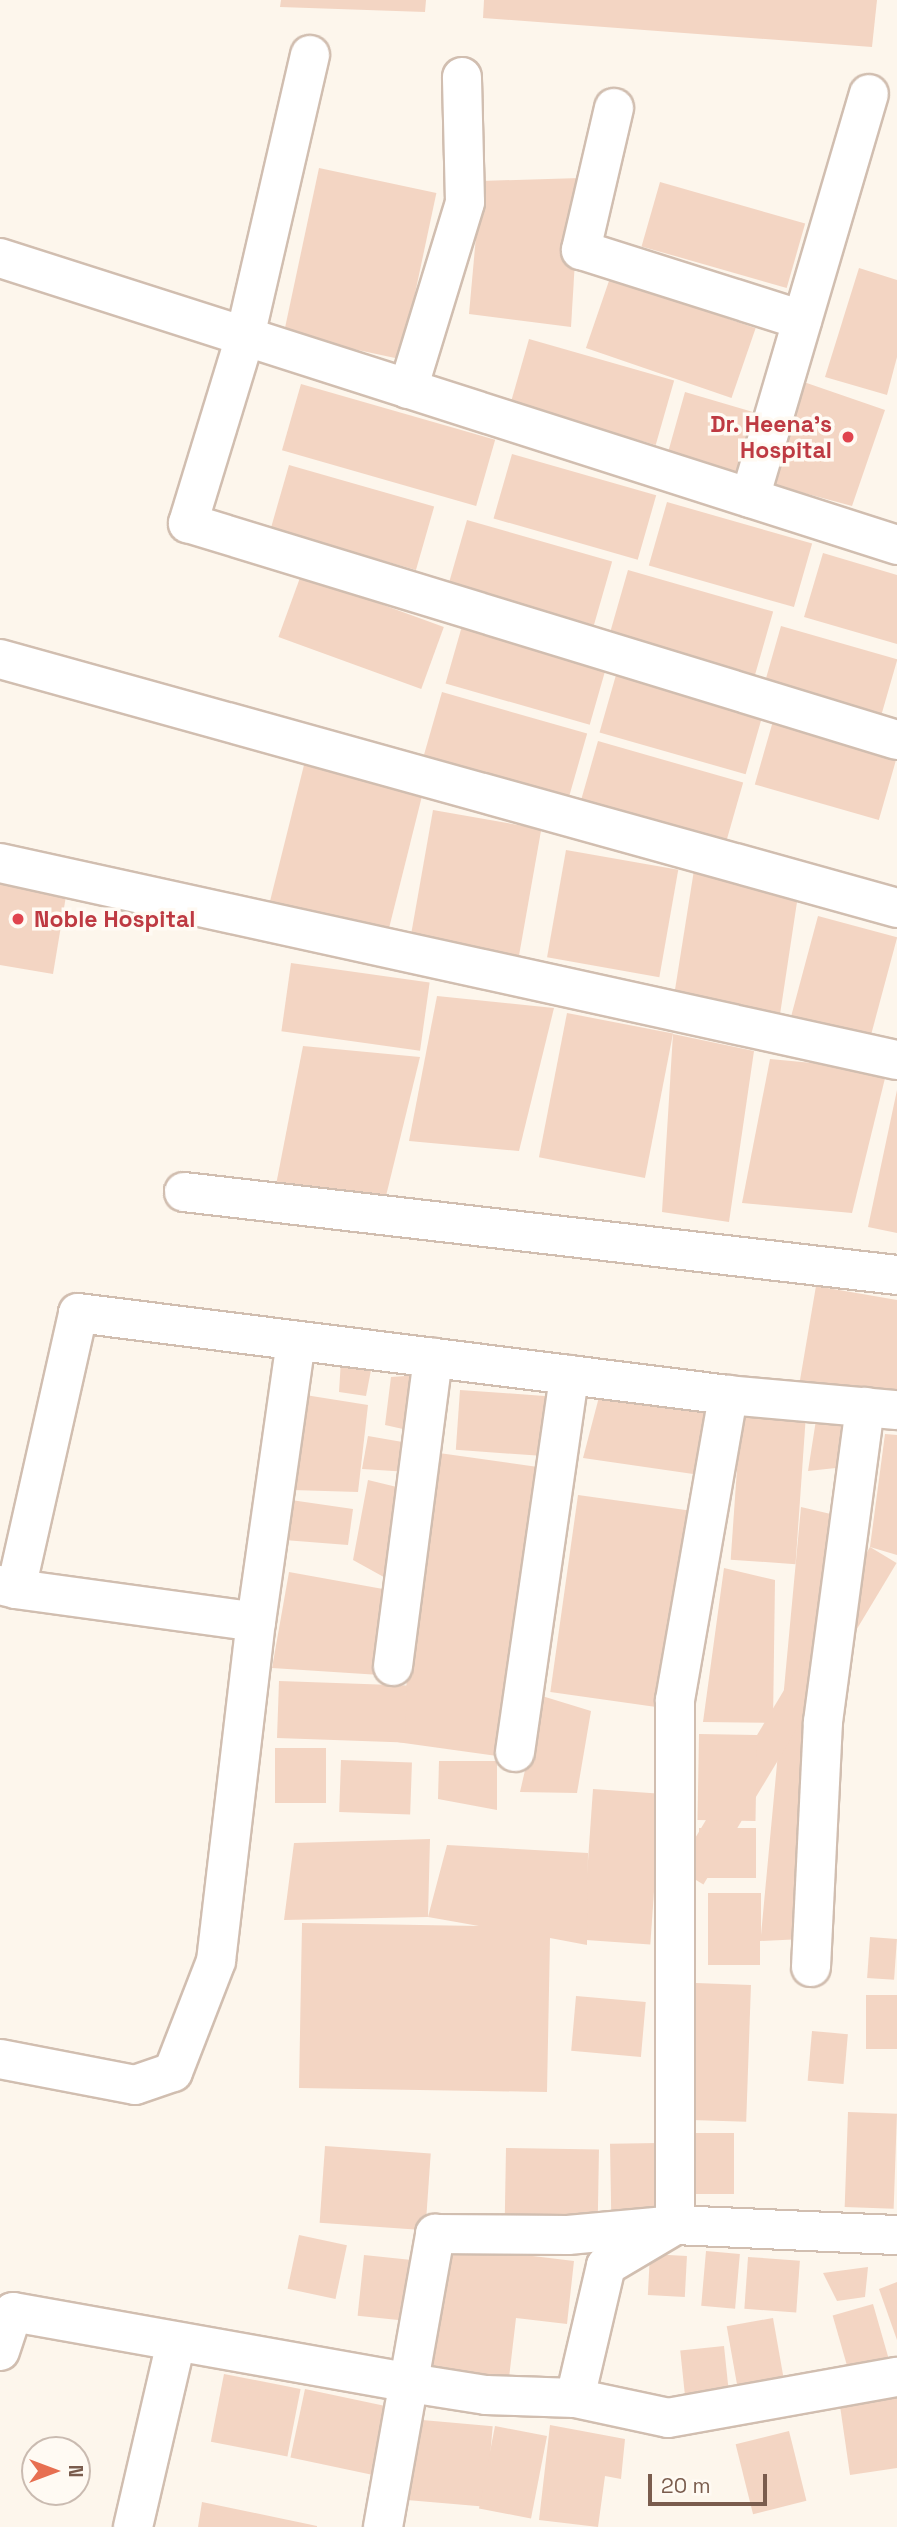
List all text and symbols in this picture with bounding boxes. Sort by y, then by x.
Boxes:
place label: Dr. Heena's Hospital [710,410,832,464]
marker: Dr. Heena's Hospital [838,427,858,447]
place label: Noble Hospital [34,905,195,933]
marker: Noble Hospital [8,909,28,929]
north arrow [21,2436,91,2506]
scale bar [652,2460,771,2504]
text: N [63,2465,88,2477]
text: 20 m [661,2472,711,2499]

